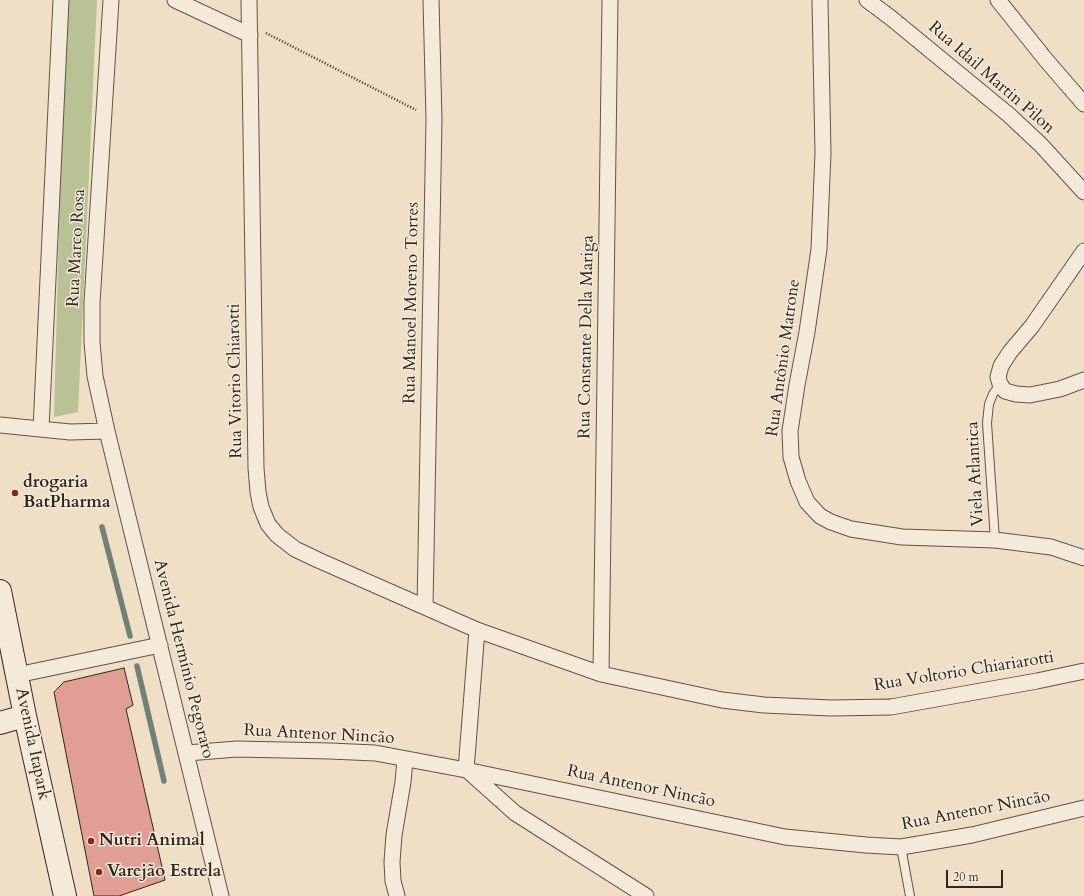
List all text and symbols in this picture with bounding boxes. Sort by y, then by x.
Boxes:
street label: Rua Idail Martin Pilon [924,18,1058,138]
street label: Rua Marco Rosa [64,189,90,307]
street label: Rua Manoel Moreno Torres [400,202,424,404]
street label: Rua Constante Della Mariga [575,235,599,439]
street label: Rua Antônio Matrone [763,278,805,438]
street label: Rua Vitorio Chiarotti [224,303,248,459]
street label: Viela Atlantica [963,421,989,527]
place label: drogaria BatPharma [23,473,110,513]
marker: drogaria BatPharma [10,488,20,498]
street label: Avenida Hermínio Pegoraro [148,557,218,761]
street label: Rua Voltorio Chiariarotti [873,648,1055,696]
street label: Avenida Itapark [10,686,54,802]
street label: Rua Antenor Nincão [243,721,395,749]
street label: Rua Antenor Nincão [565,761,717,813]
street label: Rua Antenor Nincão [900,787,1052,835]
place label: Nutri Animal [99,831,205,851]
marker: Nutri Animal [86,836,96,846]
place label: Varejão Estrela [107,862,221,882]
scale bar [948,862,1005,888]
marker: Varejão Estrela [94,867,104,877]
text: 20 m [953,869,979,885]

